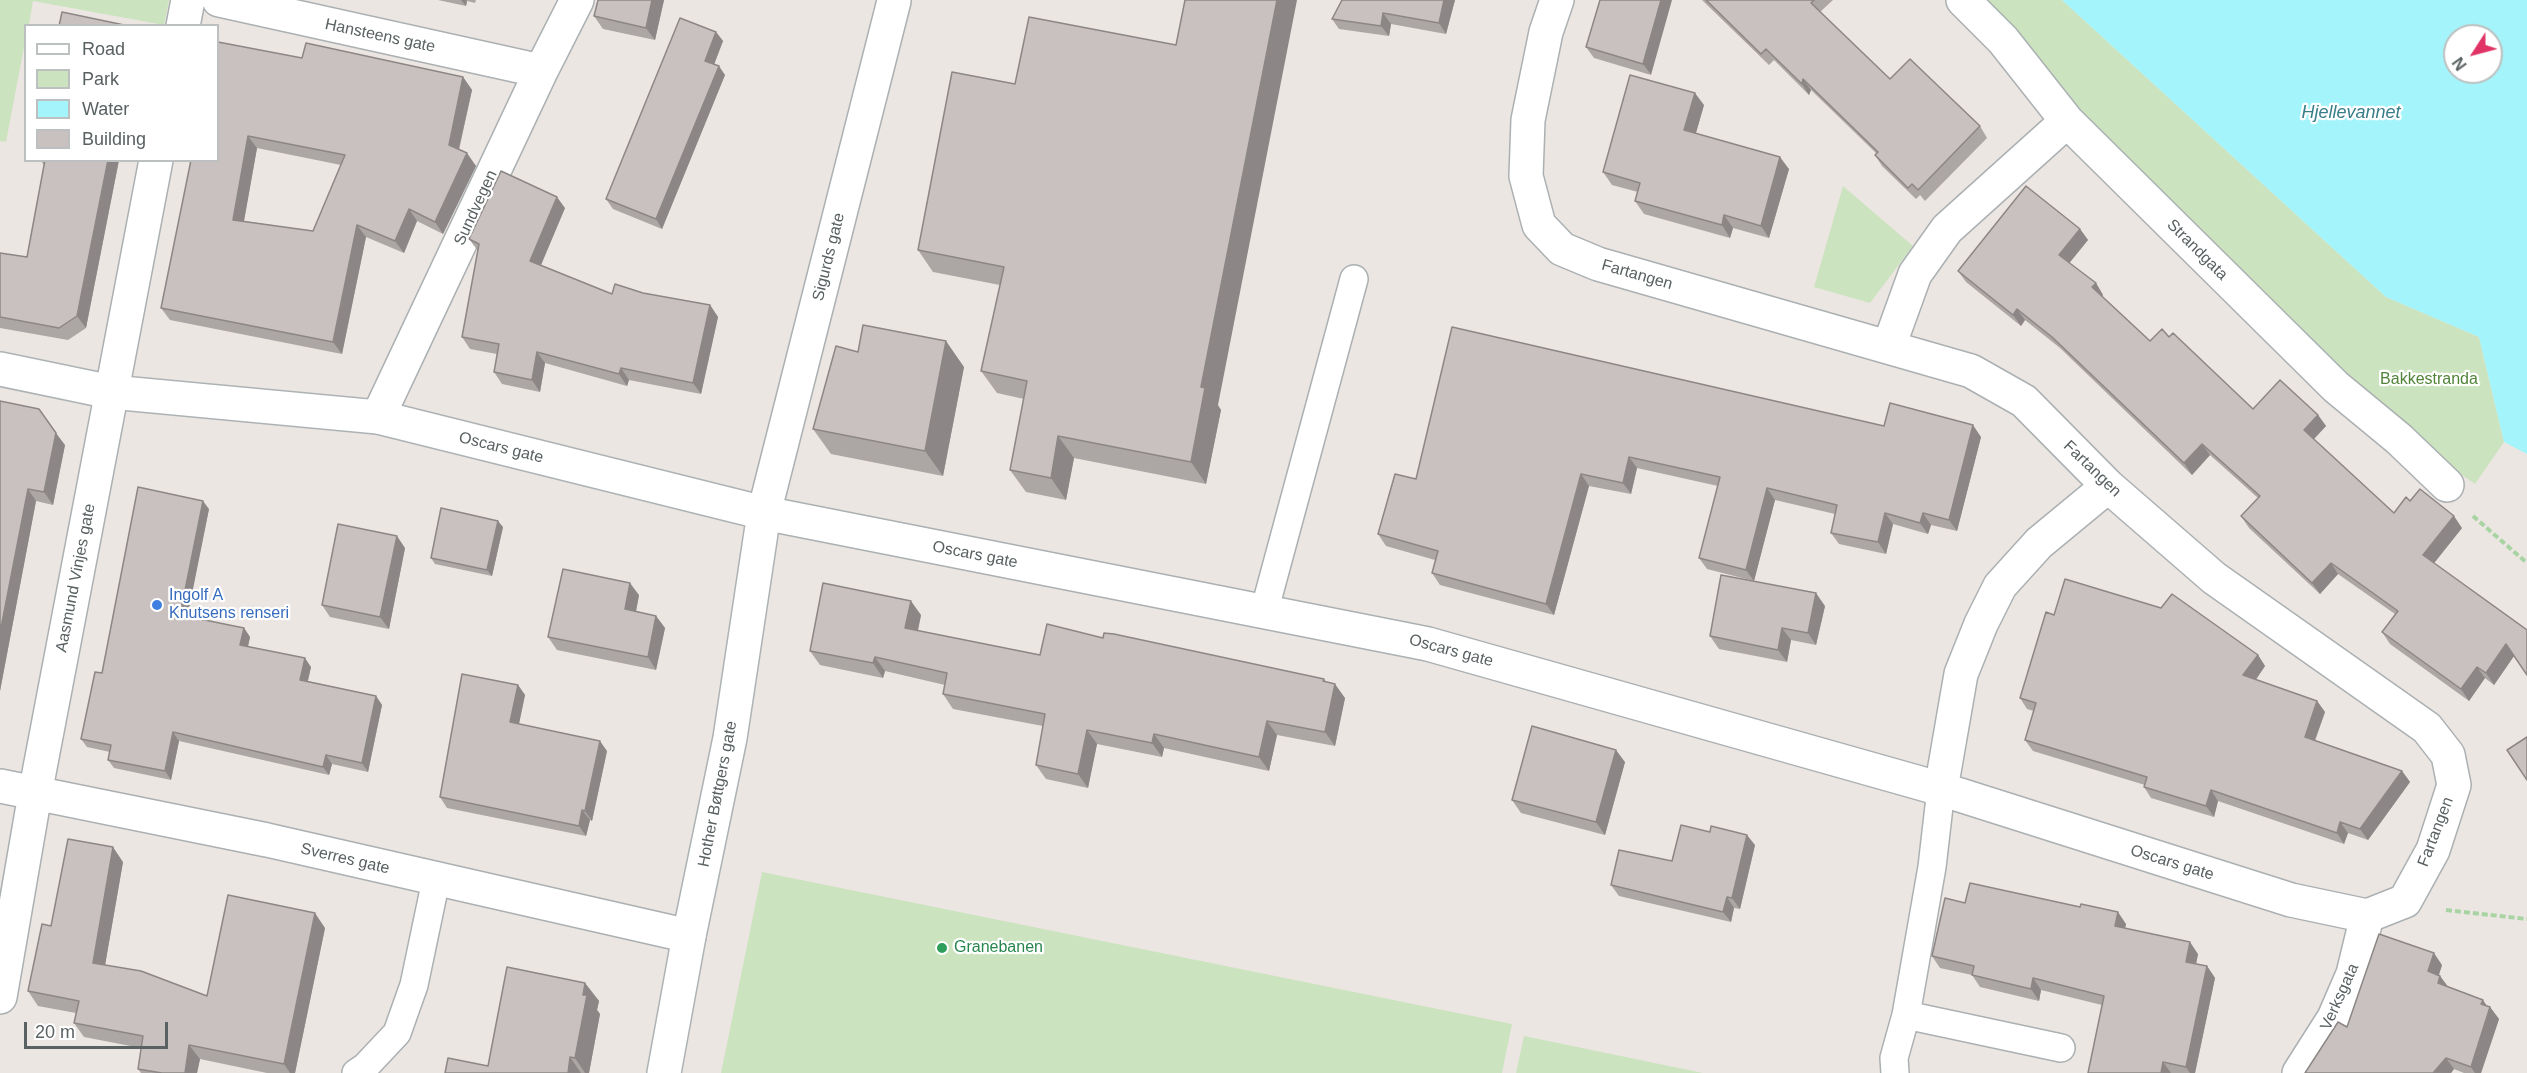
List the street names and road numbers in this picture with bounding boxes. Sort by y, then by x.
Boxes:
street label: Hansteens gate [323,15,437,57]
street label: Sundvegen [450,167,502,249]
street label: Sigurds gate [809,211,849,303]
street label: Strandgata [2163,216,2231,284]
street label: Fartangen [1599,256,1675,294]
street label: Oscars gate [457,428,545,468]
street label: Fartangen [2059,437,2125,501]
street label: Aasmund Vinjes gate [52,502,100,654]
street label: Oscars gate [931,537,1019,573]
street label: Oscars gate [1407,631,1495,671]
street label: Hother Bøttgers gate [694,719,742,869]
street label: Fartangen [2414,795,2458,869]
street label: Sverres gate [299,839,391,879]
street label: Oscars gate [2128,841,2216,885]
street label: Verksgata [2317,961,2363,1033]

